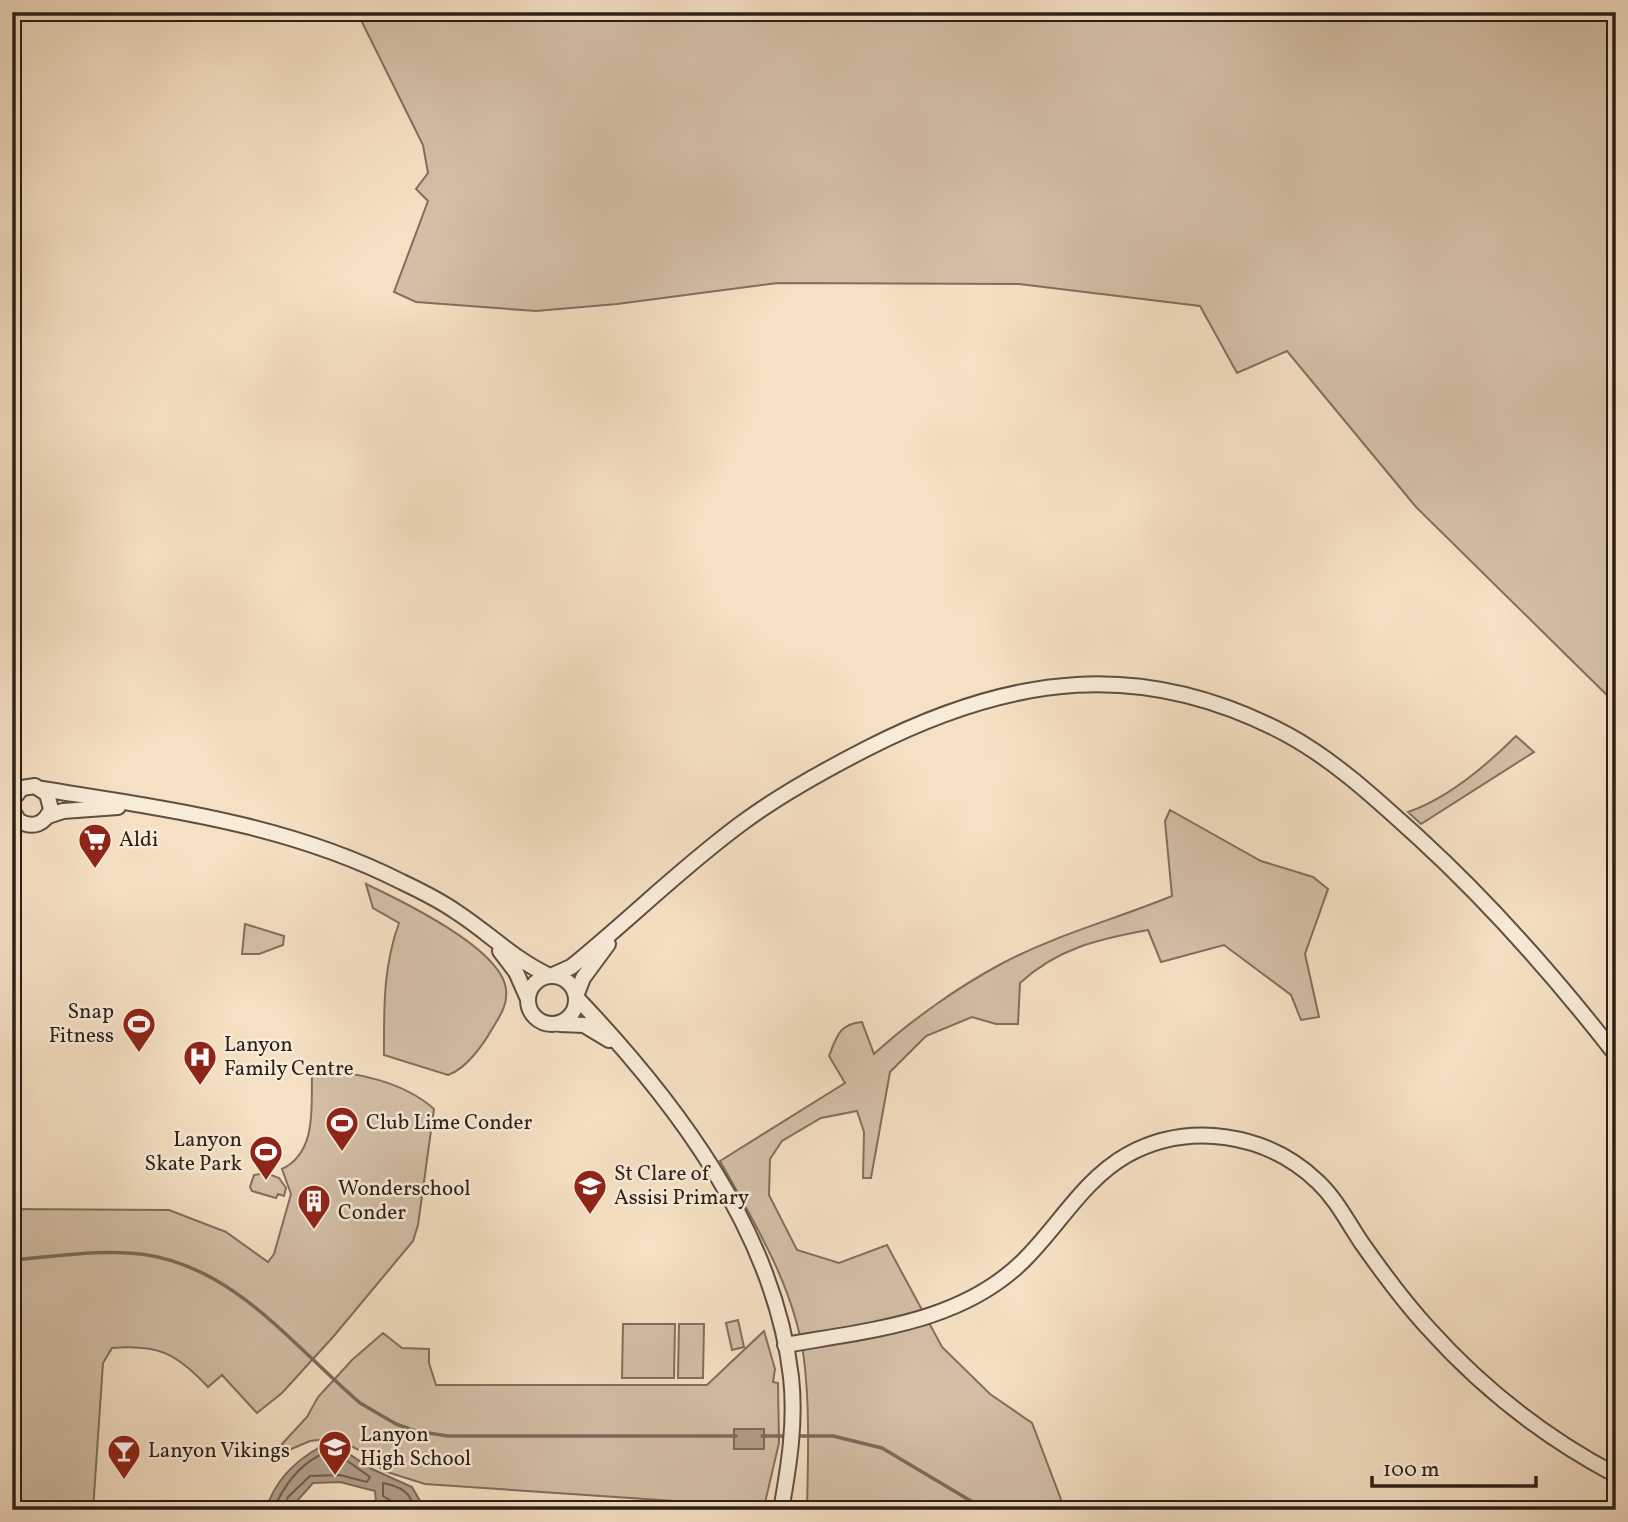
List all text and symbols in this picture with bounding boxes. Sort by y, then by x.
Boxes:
supermarket icon: Aldi [76,821,114,870]
place label: Aldi [119,826,158,855]
place label: Snap Fitness [49,998,114,1051]
sports icon: Snap Fitness [120,1005,158,1054]
place label: Lanyon Family Centre [224,1031,354,1084]
hospital icon: Lanyon Family Centre [181,1038,219,1087]
sports icon: Club Lime Conder [323,1104,361,1153]
place label: Club Lime Conder [366,1109,533,1138]
place label: Lanyon Skate Park [145,1126,243,1179]
sports icon: Lanyon Skate Park [247,1133,285,1182]
place label: St Clare of Assisi Primary [614,1160,750,1213]
school or university icon: St Clare of Assisi Primary [571,1167,609,1216]
place label: Wonderschool Conder [338,1175,470,1228]
building icon: Wonderschool Conder [295,1182,333,1231]
place label: Lanyon High School [360,1421,471,1474]
school or university icon: Lanyon High School [316,1428,354,1477]
bar icon: Lanyon Vikings [105,1432,143,1481]
place label: Lanyon Vikings [148,1437,290,1466]
scale bar [1372,1445,1537,1489]
text: 100 m [1383,1456,1440,1485]

